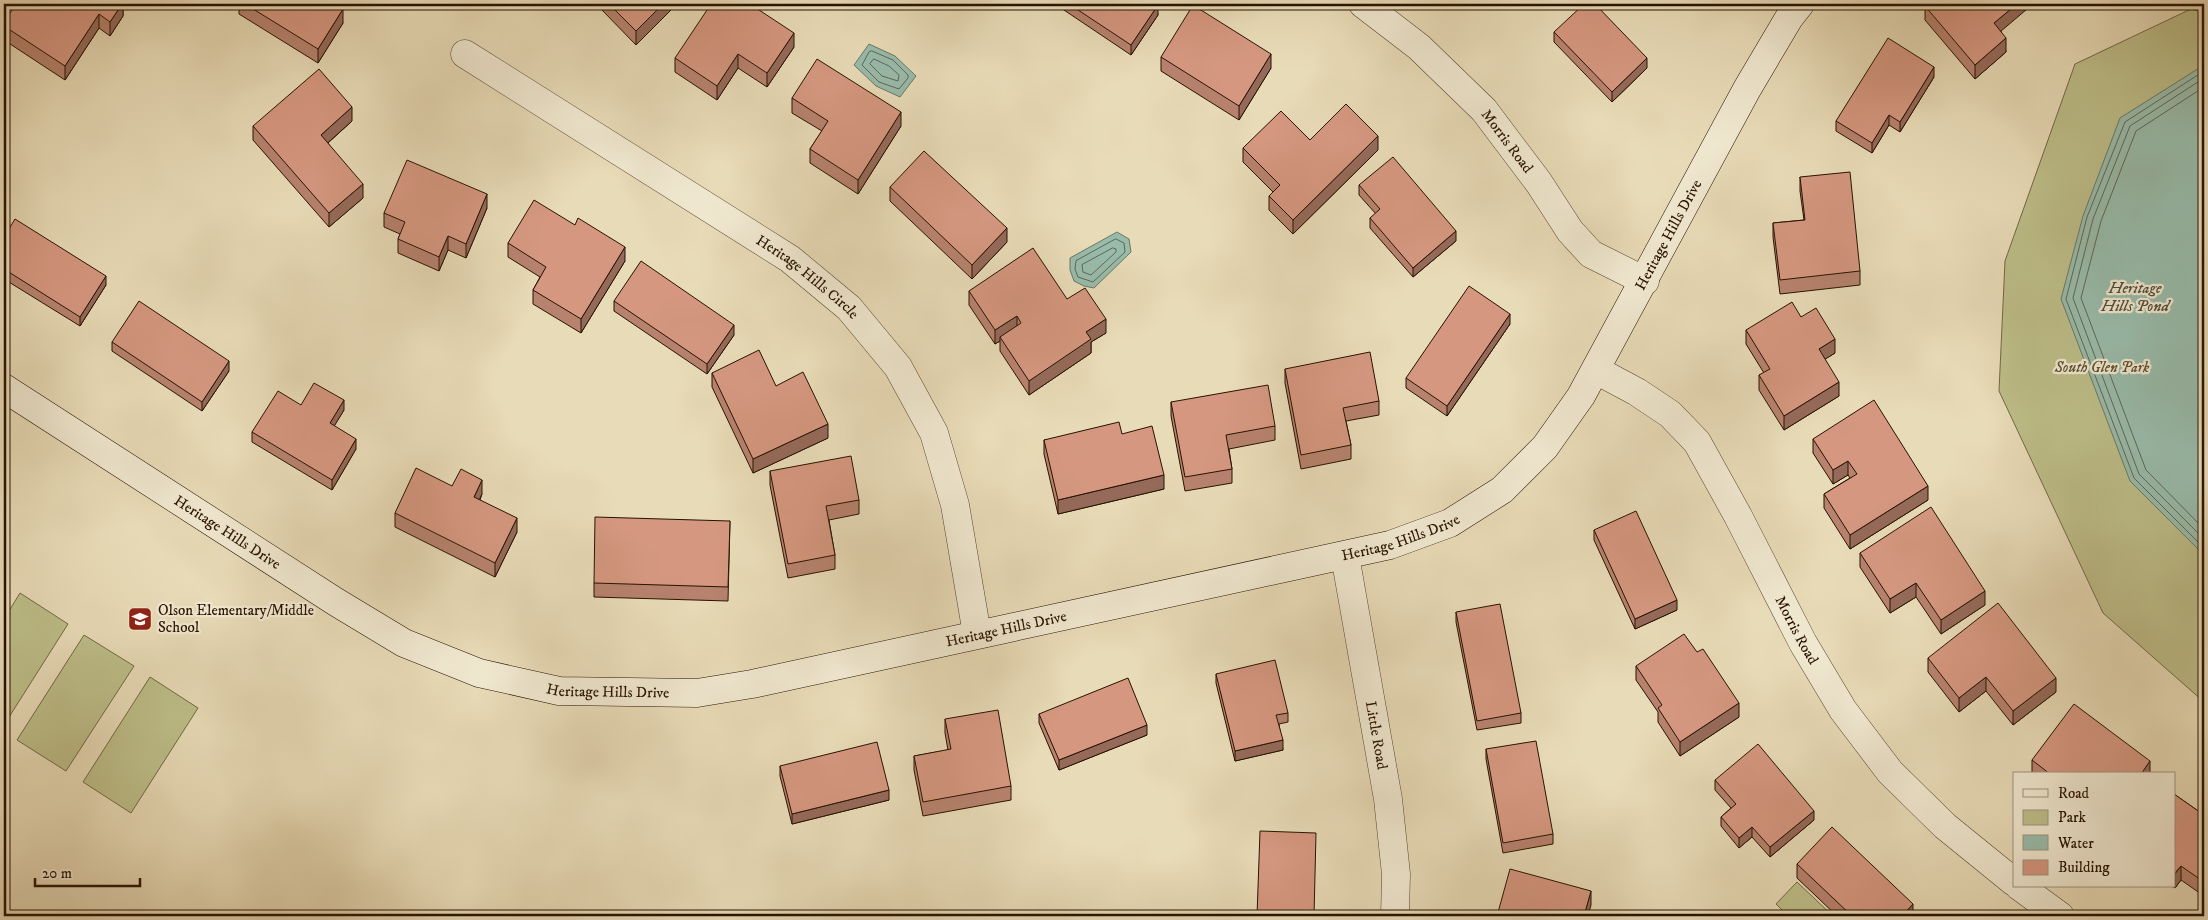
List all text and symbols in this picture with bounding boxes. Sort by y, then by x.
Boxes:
street label: Morris Road [1477,106,1537,177]
street label: Heritage Hills Drive [1631,176,1706,294]
street label: Heritage Hills Circle [752,231,863,323]
water label: Heritage Hills Pond [2100,278,2171,316]
park label: South Glen Park [2054,358,2150,377]
street label: Heritage Hills Drive [170,491,284,574]
street label: Heritage Hills Drive [1340,510,1464,565]
street label: Morris Road [1770,593,1823,668]
place label: Olson Elementary/Middle School [158,601,314,637]
school or university icon: Olson Elementary/Middle School [127,606,153,632]
street label: Heritage Hills Drive [944,607,1068,652]
street label: Heritage Hills Drive [544,679,670,703]
street label: Little Road [1361,700,1392,772]
legend [2013,772,2176,888]
text: Road [2058,784,2090,803]
text: Park [2058,808,2087,827]
text: Water [2057,834,2094,853]
scale bar [35,855,140,887]
text: Building [2058,858,2110,877]
text: 20 m [42,864,72,883]

